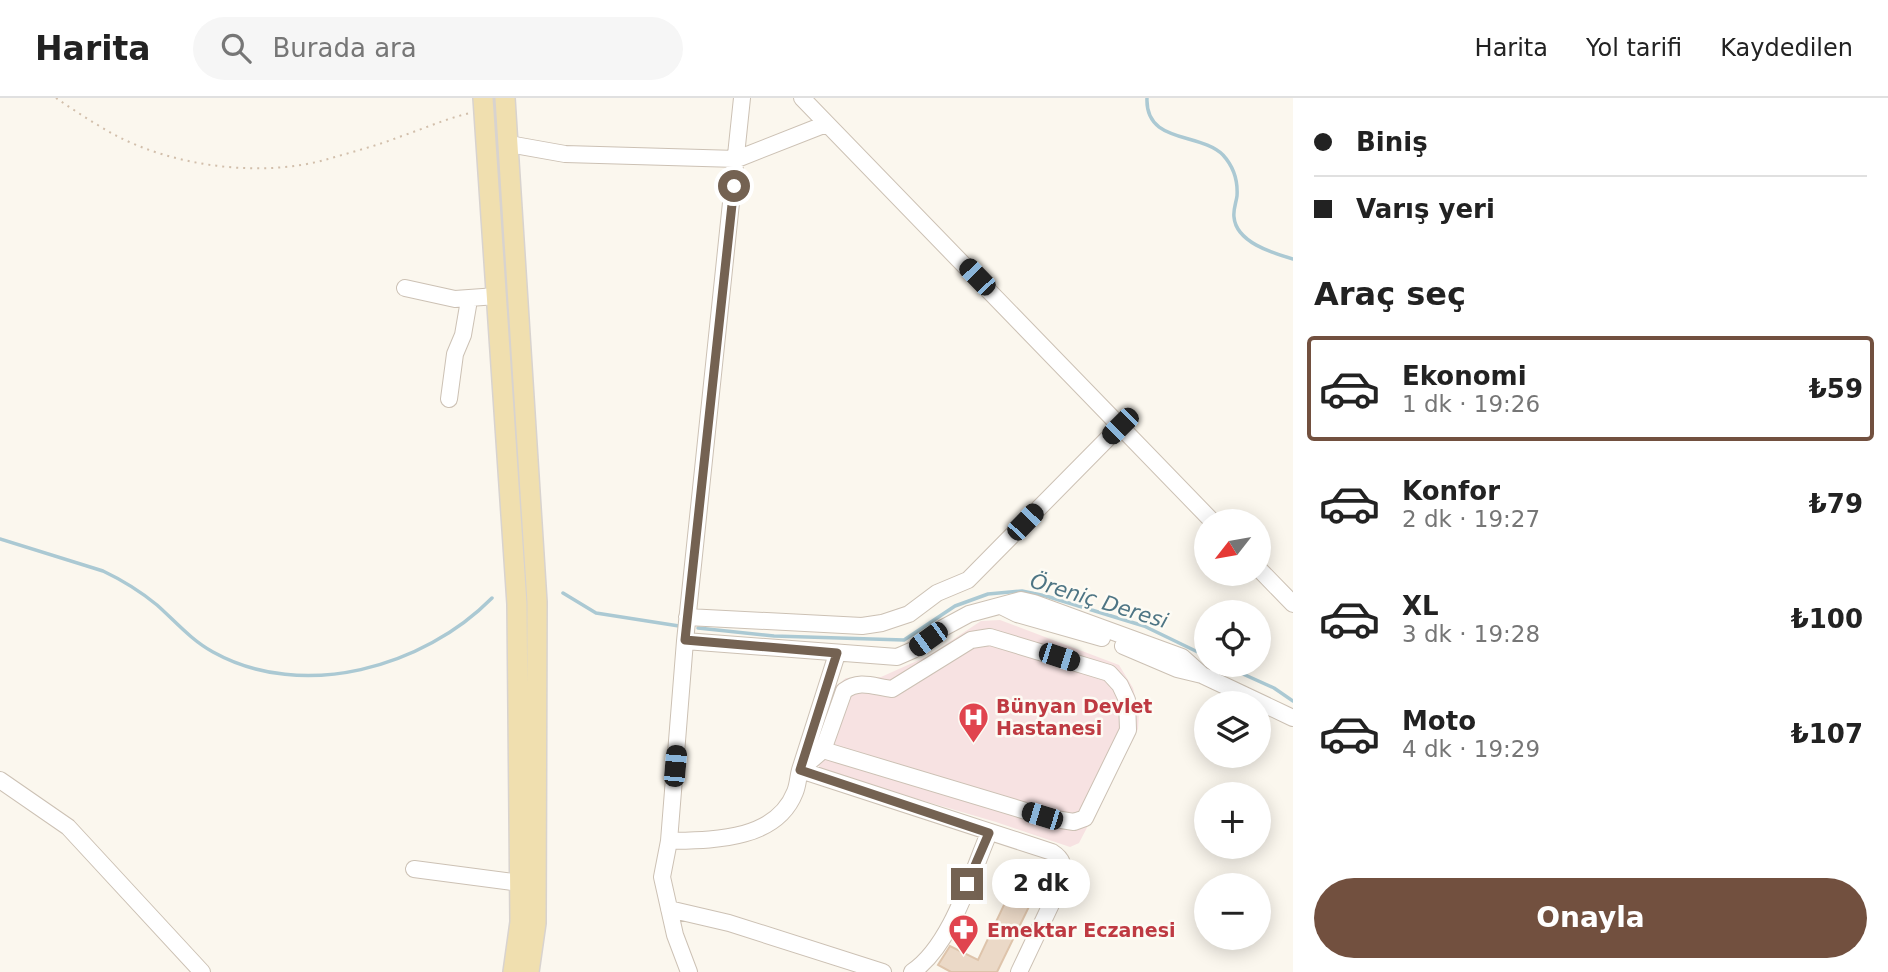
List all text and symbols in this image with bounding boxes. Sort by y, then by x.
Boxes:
search box [193,17,683,80]
text: Harita [35,29,151,68]
icon: search [217,29,255,67]
text: Burada ara [273,33,417,63]
text: Harita [1475,34,1548,62]
text: Yol tarifi [1586,34,1682,62]
text: Kaydedilen [1720,34,1853,62]
text: Biniş [1356,127,1428,157]
route start [718,170,750,202]
text: Varış yeri [1356,194,1495,224]
car [955,255,1000,299]
text: Araç seç [1314,275,1466,313]
icon: car [1318,357,1381,420]
text: Ekonomi [1402,361,1527,391]
text: ₺59 [1809,374,1863,404]
text: 1 dk · 19:26 [1402,391,1540,417]
car [1098,404,1143,448]
icon: car [1318,472,1381,535]
text: Konfor [1402,476,1500,506]
text: ₺79 [1809,489,1863,519]
car [1003,500,1048,544]
text: 2 dk · 19:27 [1402,506,1540,532]
north arrow [1194,509,1270,586]
map controls [1194,509,1271,950]
water label: Öreniç Deresi [1027,568,1171,633]
icon: car [1318,587,1381,650]
text: XL [1402,591,1439,621]
button: locate [1194,600,1271,677]
text: ₺100 [1791,604,1863,634]
car [905,618,952,660]
text: 3 dk · 19:28 [1402,621,1540,647]
car [1036,641,1083,673]
button: layers [1194,691,1271,768]
place label: Bünyan Devlet Hastanesi [996,695,1152,739]
hospital icon: Bünyan Devlet Hastanesi [956,700,990,744]
icon: car [1318,702,1381,765]
text: Moto [1402,706,1476,736]
text: ₺107 [1791,719,1863,749]
text: 4 dk · 19:29 [1402,736,1540,762]
car [663,744,688,788]
button: + [1194,782,1271,859]
car [1019,800,1066,832]
callout: 2 dk [992,860,1090,908]
route end [951,868,983,900]
text: 2 dk [1013,870,1069,896]
button: − [1194,873,1271,950]
button: Onayla [1314,878,1867,958]
pharmacy icon: Emektar Eczanesi [947,913,981,957]
place label: Emektar Eczanesi [987,919,1176,941]

